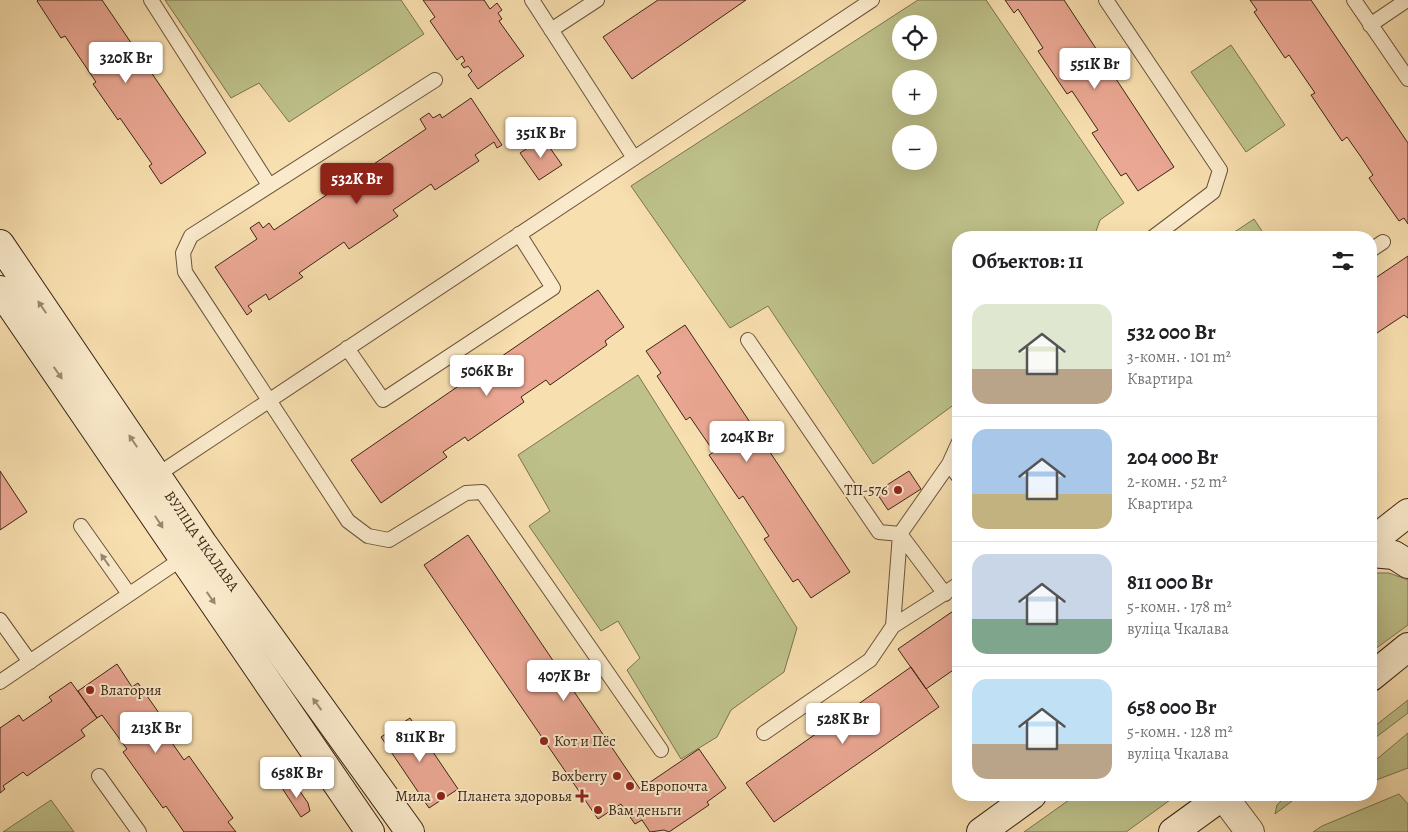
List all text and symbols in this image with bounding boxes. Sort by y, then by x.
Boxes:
map controls [892,15,937,170]
button: locate [892,15,937,60]
pin: 320K Br [80,42,172,84]
text: 320K Br [100,47,152,69]
pin: 551K Br [1049,48,1141,90]
text: 551K Br [1070,53,1120,75]
button: + [892,70,937,115]
pin: 351K Br [495,116,587,159]
text: 351K Br [516,122,566,144]
button: − [892,125,937,170]
pin: 532K Br [311,162,403,205]
text: 532K Br [331,168,383,190]
text: Объектов: 11 [972,247,1083,275]
icon: filters [1329,247,1357,275]
one-way arrow [37,300,47,313]
text: 532 000 Br [1127,318,1216,346]
icon: home [1012,324,1072,384]
text: 3-комн. · 101 m² [1127,346,1231,368]
pin: 506K Br [441,354,533,397]
text: 506K Br [461,360,513,382]
one-way arrow [53,366,62,380]
text: Квартира [1127,368,1193,390]
pin: 204K Br [701,420,793,463]
text: 204K Br [720,426,774,448]
one-way arrow [129,434,138,448]
text: 204 000 Br [1127,443,1218,471]
icon: home [1012,449,1072,509]
text: 2-комн. · 52 m² [1127,471,1227,493]
place label: ТП-576 [844,480,888,500]
marker: ТП-576 [892,484,904,496]
street label: ВУЛІЦА ЧКАЛАВА [160,487,244,595]
text: Квартира [1127,493,1193,515]
one-way arrow [154,515,164,529]
one-way arrow [100,553,110,567]
text: 811 000 Br [1127,568,1213,596]
icon: home [1012,574,1072,634]
one-way arrow [206,591,216,605]
text: 5-комн. · 178 m² [1127,596,1232,618]
text: вуліца Чкалава [1127,618,1229,640]
pin: 407K Br [518,660,610,702]
text: 407K Br [538,665,590,687]
place label: Влатория [100,680,162,700]
marker: Влатория [84,684,96,696]
text: 658 000 Br [1127,693,1217,721]
one-way arrow [312,697,322,710]
icon: home [1012,699,1072,759]
pin: 528K Br [797,702,889,745]
text: 528K Br [817,708,869,730]
pin: 213K Br [110,712,202,754]
text: 213K Br [131,717,181,739]
pin: 811K Br [374,720,466,763]
text: 5-комн. · 128 m² [1127,721,1233,743]
text: 811K Br [396,726,444,748]
place label: Кот и Пёс [554,731,616,751]
marker: Кот и Пёс [538,735,550,747]
text: вуліца Чкалава [1127,743,1229,765]
pin: 658K Br [251,756,343,799]
text: 658K Br [271,762,323,784]
place label: Boxberry [551,766,607,786]
marker: Boxberry [611,770,623,782]
place label: Европочта [640,776,708,796]
marker: Европочта [624,780,636,792]
place label: Мила [395,786,431,806]
place label: Планета здоровья [457,786,572,806]
marker: Мила [435,790,447,802]
marker: Планета здоровья [576,790,588,802]
place label: Вам деньги [608,800,682,820]
marker: Вам деньги [592,804,604,816]

